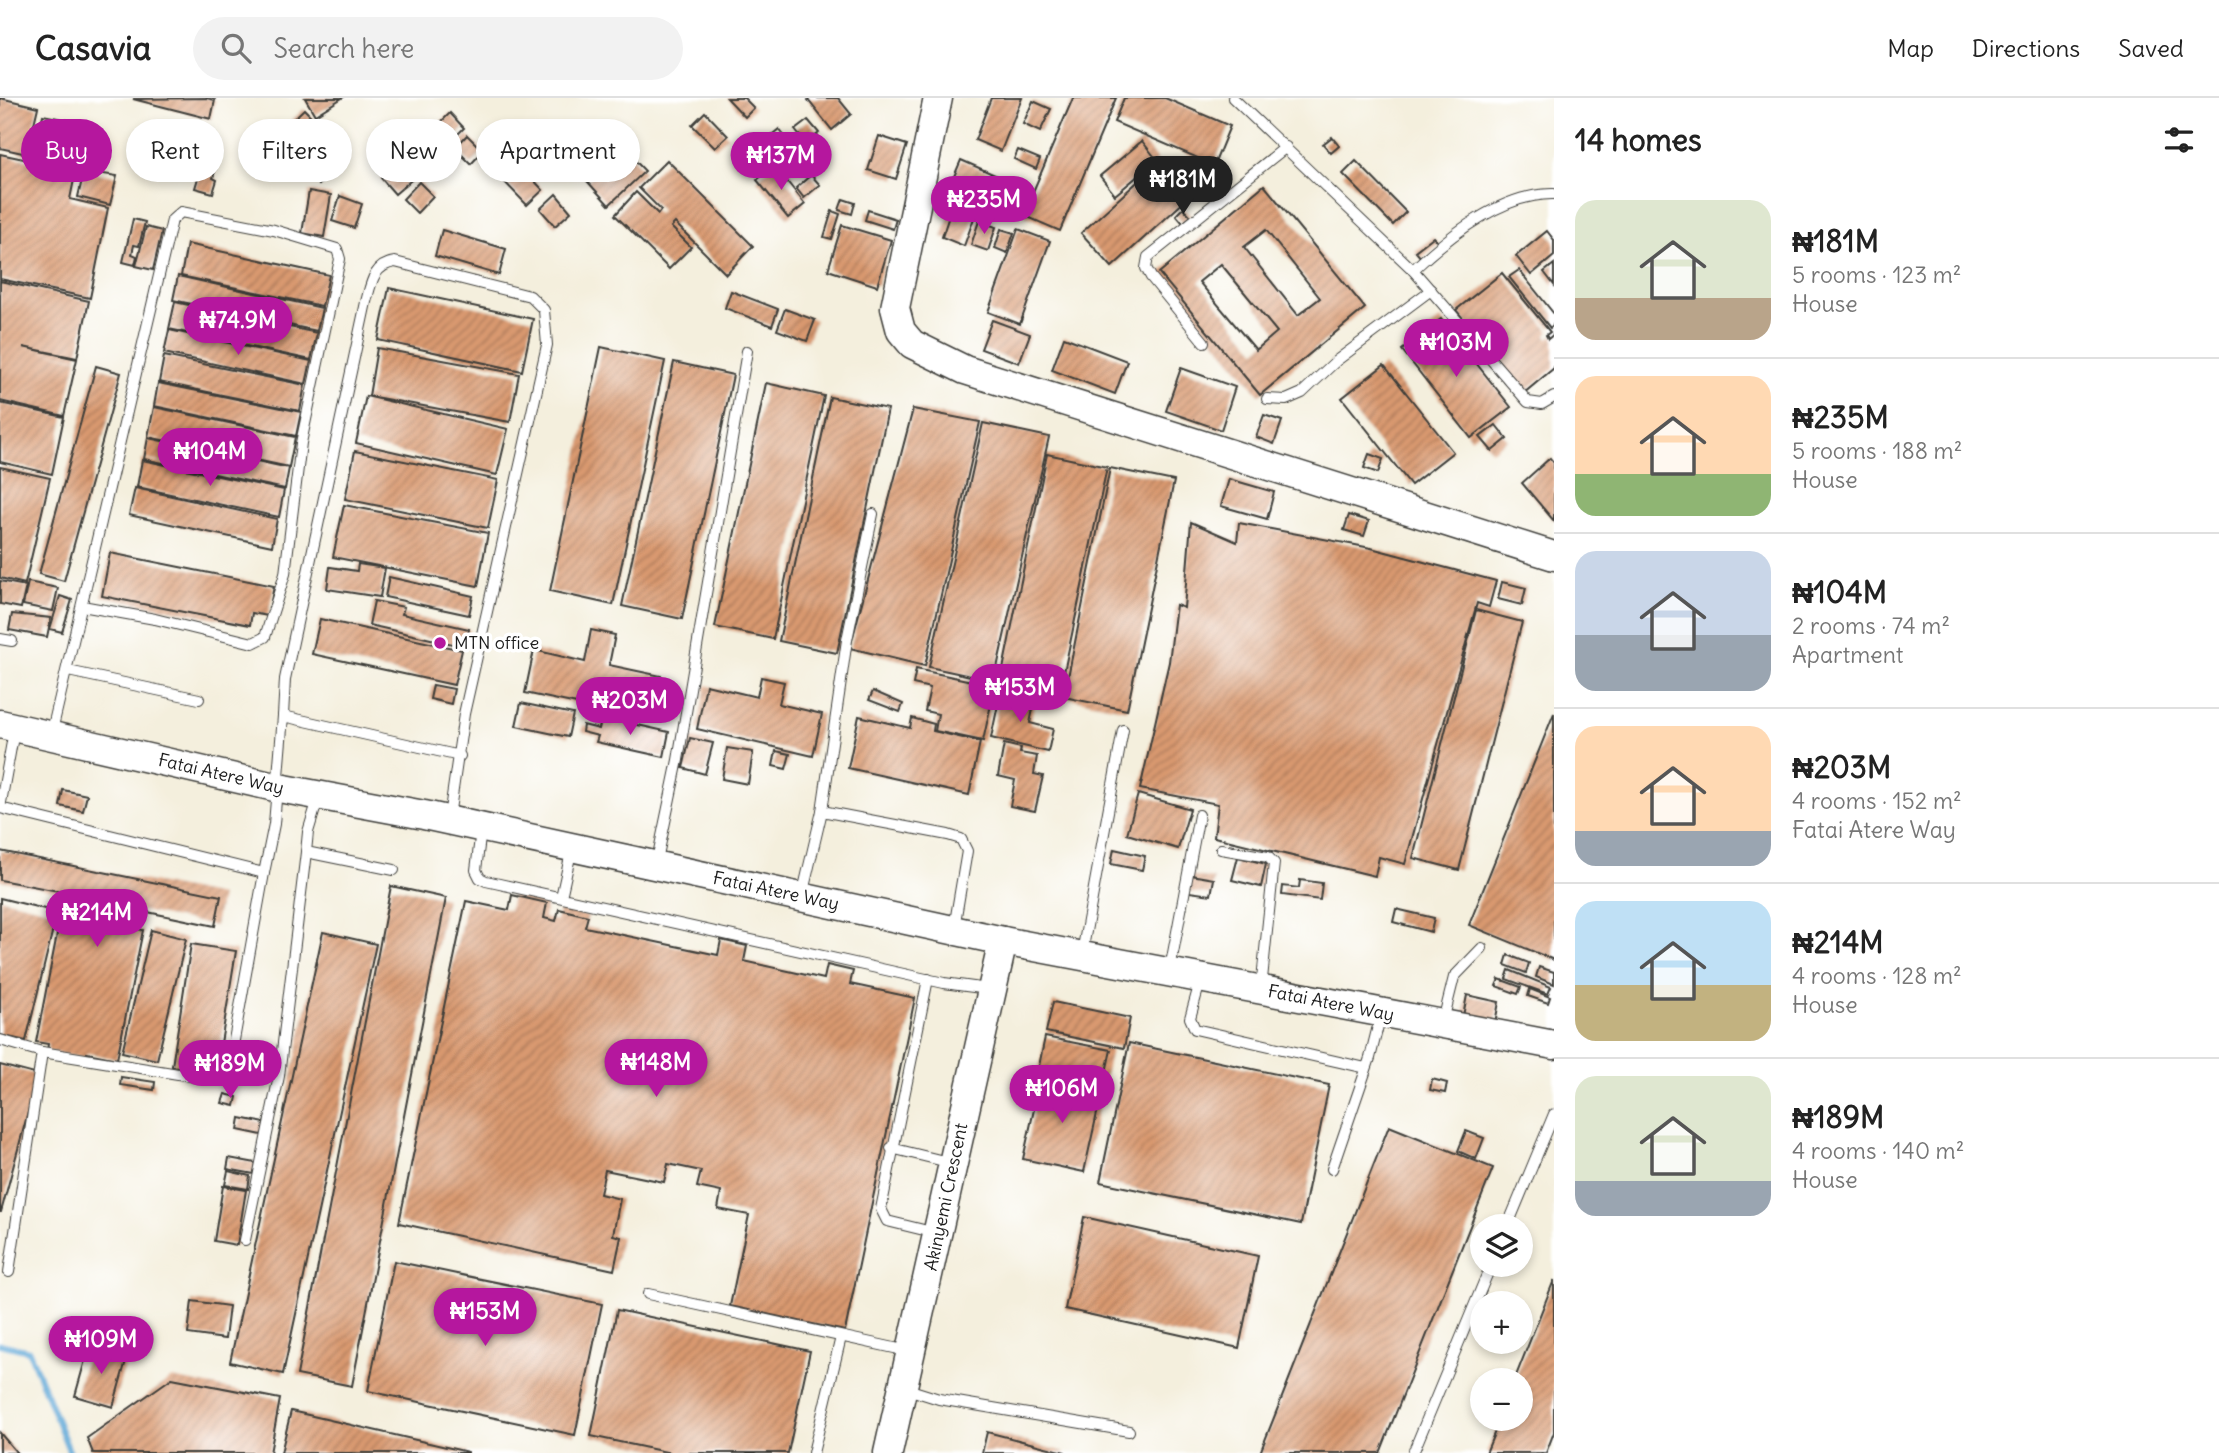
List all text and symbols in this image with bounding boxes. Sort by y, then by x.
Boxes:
search box [193,17,683,80]
text: Casavia [35,27,151,69]
icon: search [217,29,255,67]
text: Search here [273,32,414,65]
text: Map [1887,33,1934,63]
text: Directions [1972,33,2080,63]
text: Saved [2118,33,2184,63]
chip: Buy [21,119,112,182]
chip: Rent [126,119,224,182]
chip: Filters [238,119,352,182]
chip: New [366,119,462,182]
chip: Apartment [476,119,640,182]
text: 14 homes [1575,121,1702,159]
icon: filters [2160,121,2198,159]
pin: ₦137M [732,132,830,192]
text: ₦137M [747,140,815,169]
pin: ₦181M [1134,156,1232,216]
text: ₦181M [1150,164,1216,193]
pin: ₦235M [935,176,1033,236]
text: ₦235M [947,184,1021,213]
text: ₦181M [1792,222,1879,260]
icon: home [1631,228,1715,312]
text: 5 rooms · 123 m² [1792,260,1961,289]
text: House [1792,289,1858,318]
pin: ₦74.9M [181,298,295,357]
text: ₦74.9M [199,305,277,334]
pin: ₦103M [1407,320,1505,379]
text: ₦103M [1420,327,1492,356]
text: ₦235M [1792,398,1889,436]
icon: home [1631,404,1715,488]
pin: ₦104M [161,428,259,488]
text: ₦104M [174,436,246,465]
text: 5 rooms · 188 m² [1792,436,1962,465]
text: House [1792,465,1858,494]
text: ₦104M [1792,573,1887,611]
icon: home [1631,579,1715,663]
text: 2 rooms · 74 m² [1792,611,1950,640]
place label: MTN office [454,631,539,654]
marker: MTN office [432,635,448,651]
text: Apartment [1792,640,1904,669]
pin: ₦153M [971,664,1069,724]
text: ₦153M [985,672,1055,701]
pin: ₦203M [581,678,679,737]
text: ₦203M [592,685,668,714]
street label: Fatai Atere Way [156,748,286,799]
text: ₦203M [1792,748,1891,786]
icon: home [1631,754,1715,838]
text: 4 rooms · 152 m² [1792,786,1962,815]
text: Fatai Atere Way [1792,815,1956,844]
street label: Fatai Atere Way [711,866,841,915]
pin: ₦214M [48,890,146,949]
text: ₦214M [62,897,132,926]
text: ₦214M [1792,923,1884,961]
icon: home [1631,929,1715,1013]
text: 4 rooms · 128 m² [1792,961,1962,990]
street label: Fatai Atere Way [1266,979,1396,1026]
text: House [1792,990,1858,1019]
pin: ₦189M [181,1040,279,1100]
pin: ₦148M [607,1040,705,1099]
text: ₦148M [621,1047,691,1076]
text: ₦189M [195,1048,265,1077]
pin: ₦106M [1013,1066,1111,1125]
text: ₦106M [1026,1073,1098,1102]
text: ₦189M [1792,1098,1884,1136]
icon: home [1631,1104,1715,1188]
street label: Akinyemi Crescent [919,1121,972,1273]
text: 4 rooms · 140 m² [1792,1136,1964,1165]
text: House [1792,1165,1858,1194]
map controls [1470,1214,1533,1431]
button: layers [1470,1214,1533,1277]
pin: ₦153M [436,1288,534,1348]
button: + [1470,1291,1533,1354]
text: ₦153M [450,1296,520,1325]
pin: ₦109M [52,1316,150,1376]
text: ₦109M [65,1324,137,1353]
button: − [1470,1368,1533,1431]

